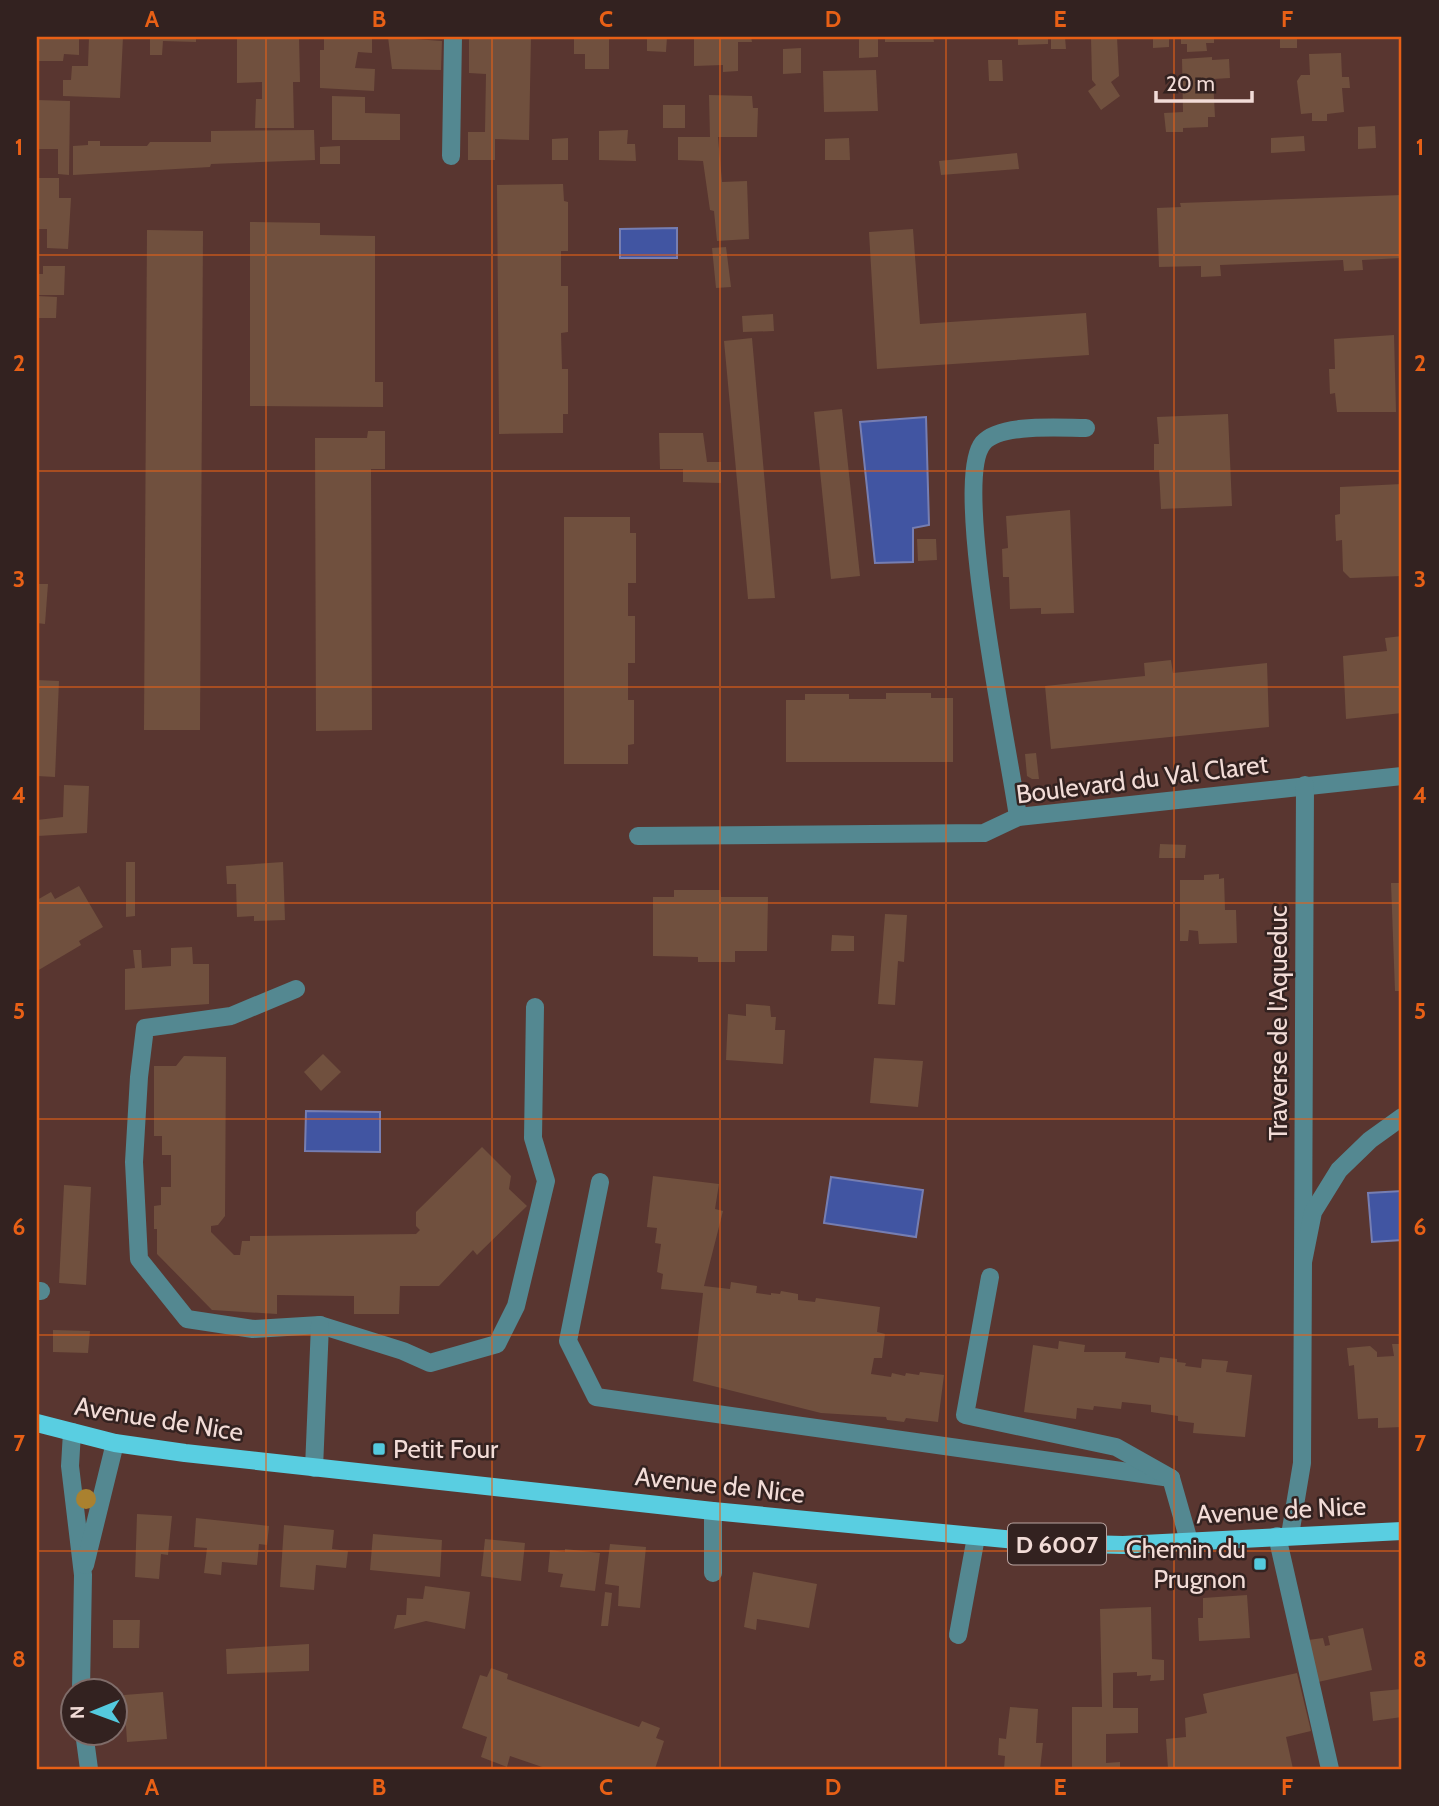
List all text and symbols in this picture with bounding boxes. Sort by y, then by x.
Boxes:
text: A [145,5,160,33]
text: B [372,5,386,33]
text: C [599,5,613,33]
text: D [825,5,841,33]
text: E [1053,5,1067,33]
text: F [1281,5,1293,33]
scale bar [1156,60,1252,104]
text: 20 m [1166,71,1215,96]
text: 1 [15,133,23,161]
text: 1 [1416,133,1424,161]
text: 2 [13,349,25,377]
text: 2 [1414,349,1426,377]
text: 3 [13,565,25,593]
text: 3 [1414,565,1426,593]
street label: Boulevard du Val Claret [1014,748,1270,810]
text: 4 [12,781,26,809]
text: 4 [1413,781,1427,809]
street label: Traverse de l'Aqueduc [1262,905,1294,1141]
text: 5 [13,997,25,1025]
text: 5 [1414,997,1426,1025]
text: 6 [13,1213,25,1241]
text: 6 [1414,1213,1426,1241]
street label: Avenue de Nice [72,1390,246,1448]
text: 7 [13,1429,25,1457]
text: 7 [1414,1429,1426,1457]
place label: Petit Four [393,1433,499,1465]
marker: Petit Four [371,1441,387,1457]
street label: Avenue de Nice [634,1460,806,1510]
street label: Avenue de Nice [1195,1490,1367,1530]
road number: D 6007 [1008,1524,1106,1564]
place label: Chemin du Prugnon [1126,1533,1246,1595]
marker: Chemin du Prugnon [1252,1556,1268,1572]
text: 8 [12,1645,26,1673]
text: 8 [1413,1645,1427,1673]
north arrow [60,1676,130,1746]
text: N [66,1705,89,1719]
text: A [145,1773,160,1801]
text: B [372,1773,386,1801]
text: C [599,1773,613,1801]
text: D [825,1773,841,1801]
text: E [1053,1773,1067,1801]
text: F [1281,1773,1293,1801]

